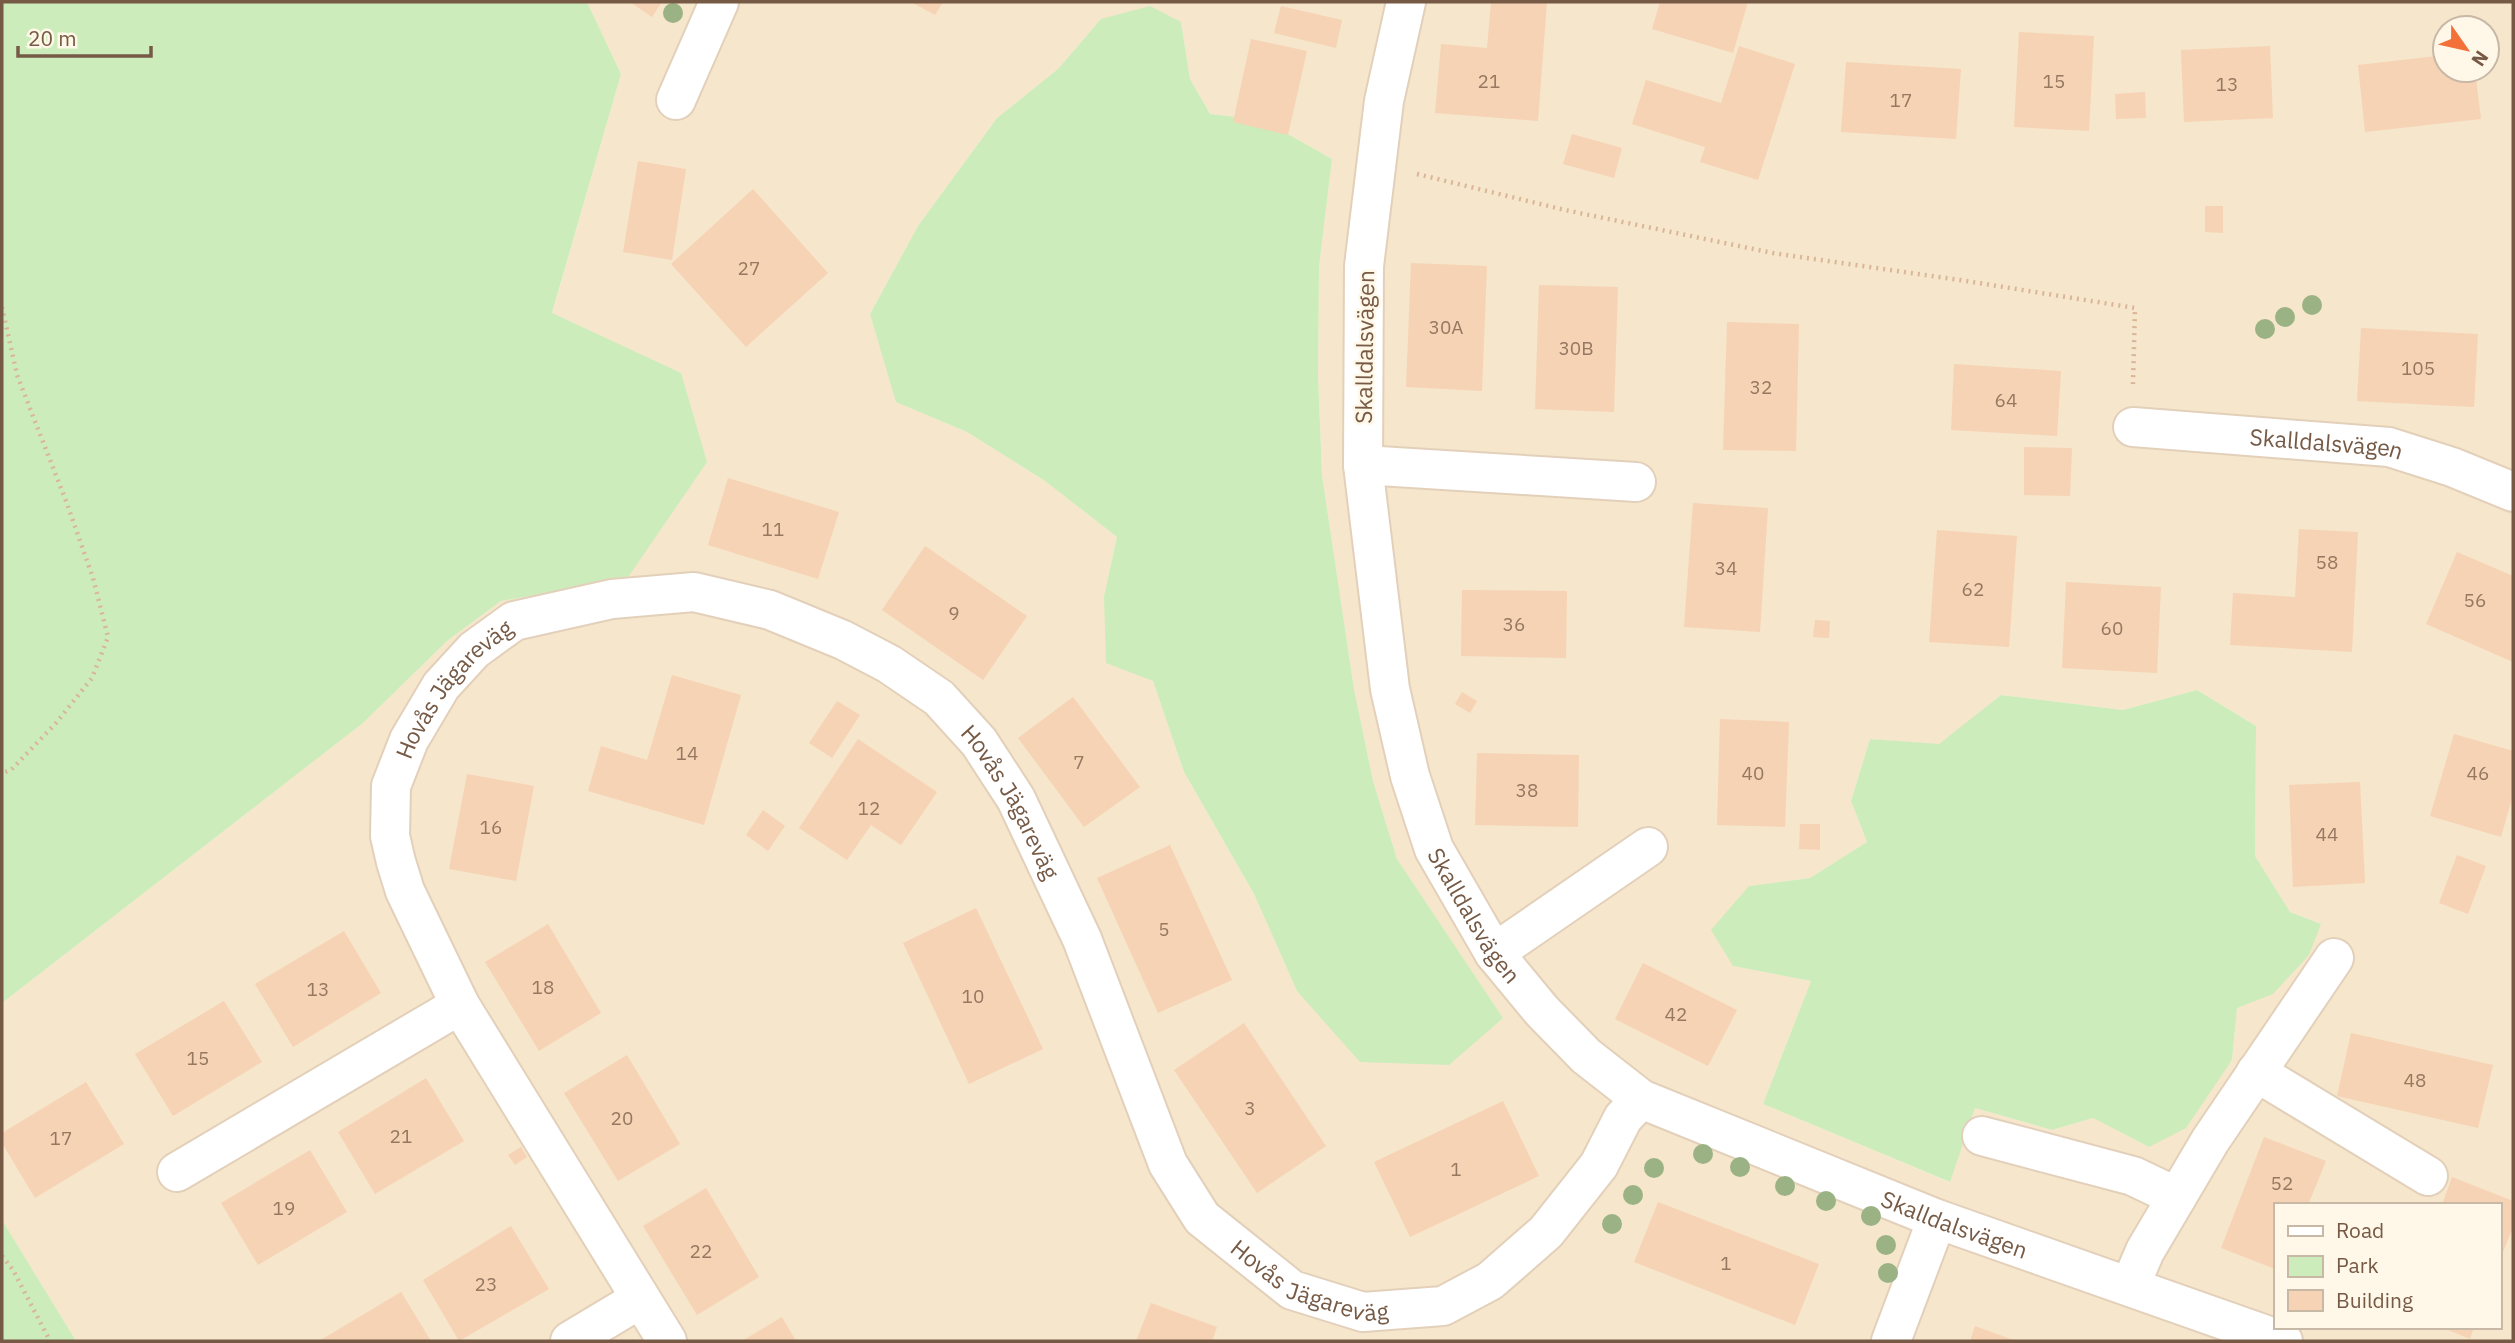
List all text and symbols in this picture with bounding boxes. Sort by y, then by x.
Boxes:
scale bar [18,14,150,58]
north arrow [2431,14,2501,84]
text: 20 m [28,24,77,52]
text: N [2466,46,2494,71]
house number: 21 [1478,69,1500,93]
house number: 15 [2043,69,2065,93]
house number: 13 [2216,72,2238,96]
house number: 17 [1890,88,1912,112]
house number: 27 [738,256,760,280]
street label: Skalldalsvägen [1348,270,1380,424]
house number: 30A [1429,315,1463,339]
house number: 30B [1558,336,1594,360]
house number: 105 [2401,356,2435,380]
house number: 32 [1750,375,1772,399]
house number: 64 [1995,388,2017,412]
street label: Skalldalsvägen [2248,421,2407,466]
house number: 11 [762,517,784,541]
house number: 58 [2316,550,2338,574]
house number: 34 [1715,556,1737,580]
house number: 62 [1962,577,1984,601]
house number: 56 [2464,588,2486,612]
house number: 9 [948,601,960,625]
street label: Hovås Jägareväg [388,612,518,763]
house number: 36 [1503,612,1525,636]
house number: 60 [2101,616,2123,640]
street label: Hovås Jägareväg [955,718,1067,884]
house number: 14 [676,741,698,765]
house number: 7 [1073,750,1085,774]
house number: 40 [1742,761,1764,785]
house number: 46 [2467,761,2489,785]
house number: 38 [1516,778,1538,802]
house number: 12 [858,796,880,820]
house number: 16 [480,815,502,839]
house number: 44 [2316,822,2338,846]
street label: Skalldalsvägen [1421,842,1528,989]
house number: 5 [1158,917,1170,941]
house number: 18 [532,975,554,999]
house number: 13 [307,977,329,1001]
house number: 10 [962,984,984,1008]
house number: 42 [1665,1002,1687,1026]
house number: 15 [187,1046,209,1070]
house number: 48 [2404,1068,2426,1092]
house number: 3 [1244,1096,1256,1120]
house number: 20 [611,1106,633,1130]
house number: 21 [390,1124,412,1148]
house number: 17 [50,1126,72,1150]
house number: 1 [1450,1157,1462,1181]
house number: 52 [2271,1171,2293,1195]
street label: Skalldalsvägen [1877,1183,2032,1265]
house number: 19 [273,1196,295,1220]
legend [2274,1203,2501,1329]
text: Road [2336,1216,2384,1244]
street label: Hovås Jägareväg [1225,1232,1390,1327]
house number: 22 [690,1239,712,1263]
house number: 1 [1720,1251,1732,1275]
text: Park [2336,1251,2379,1279]
house number: 23 [475,1272,497,1296]
text: Building [2336,1286,2413,1314]

